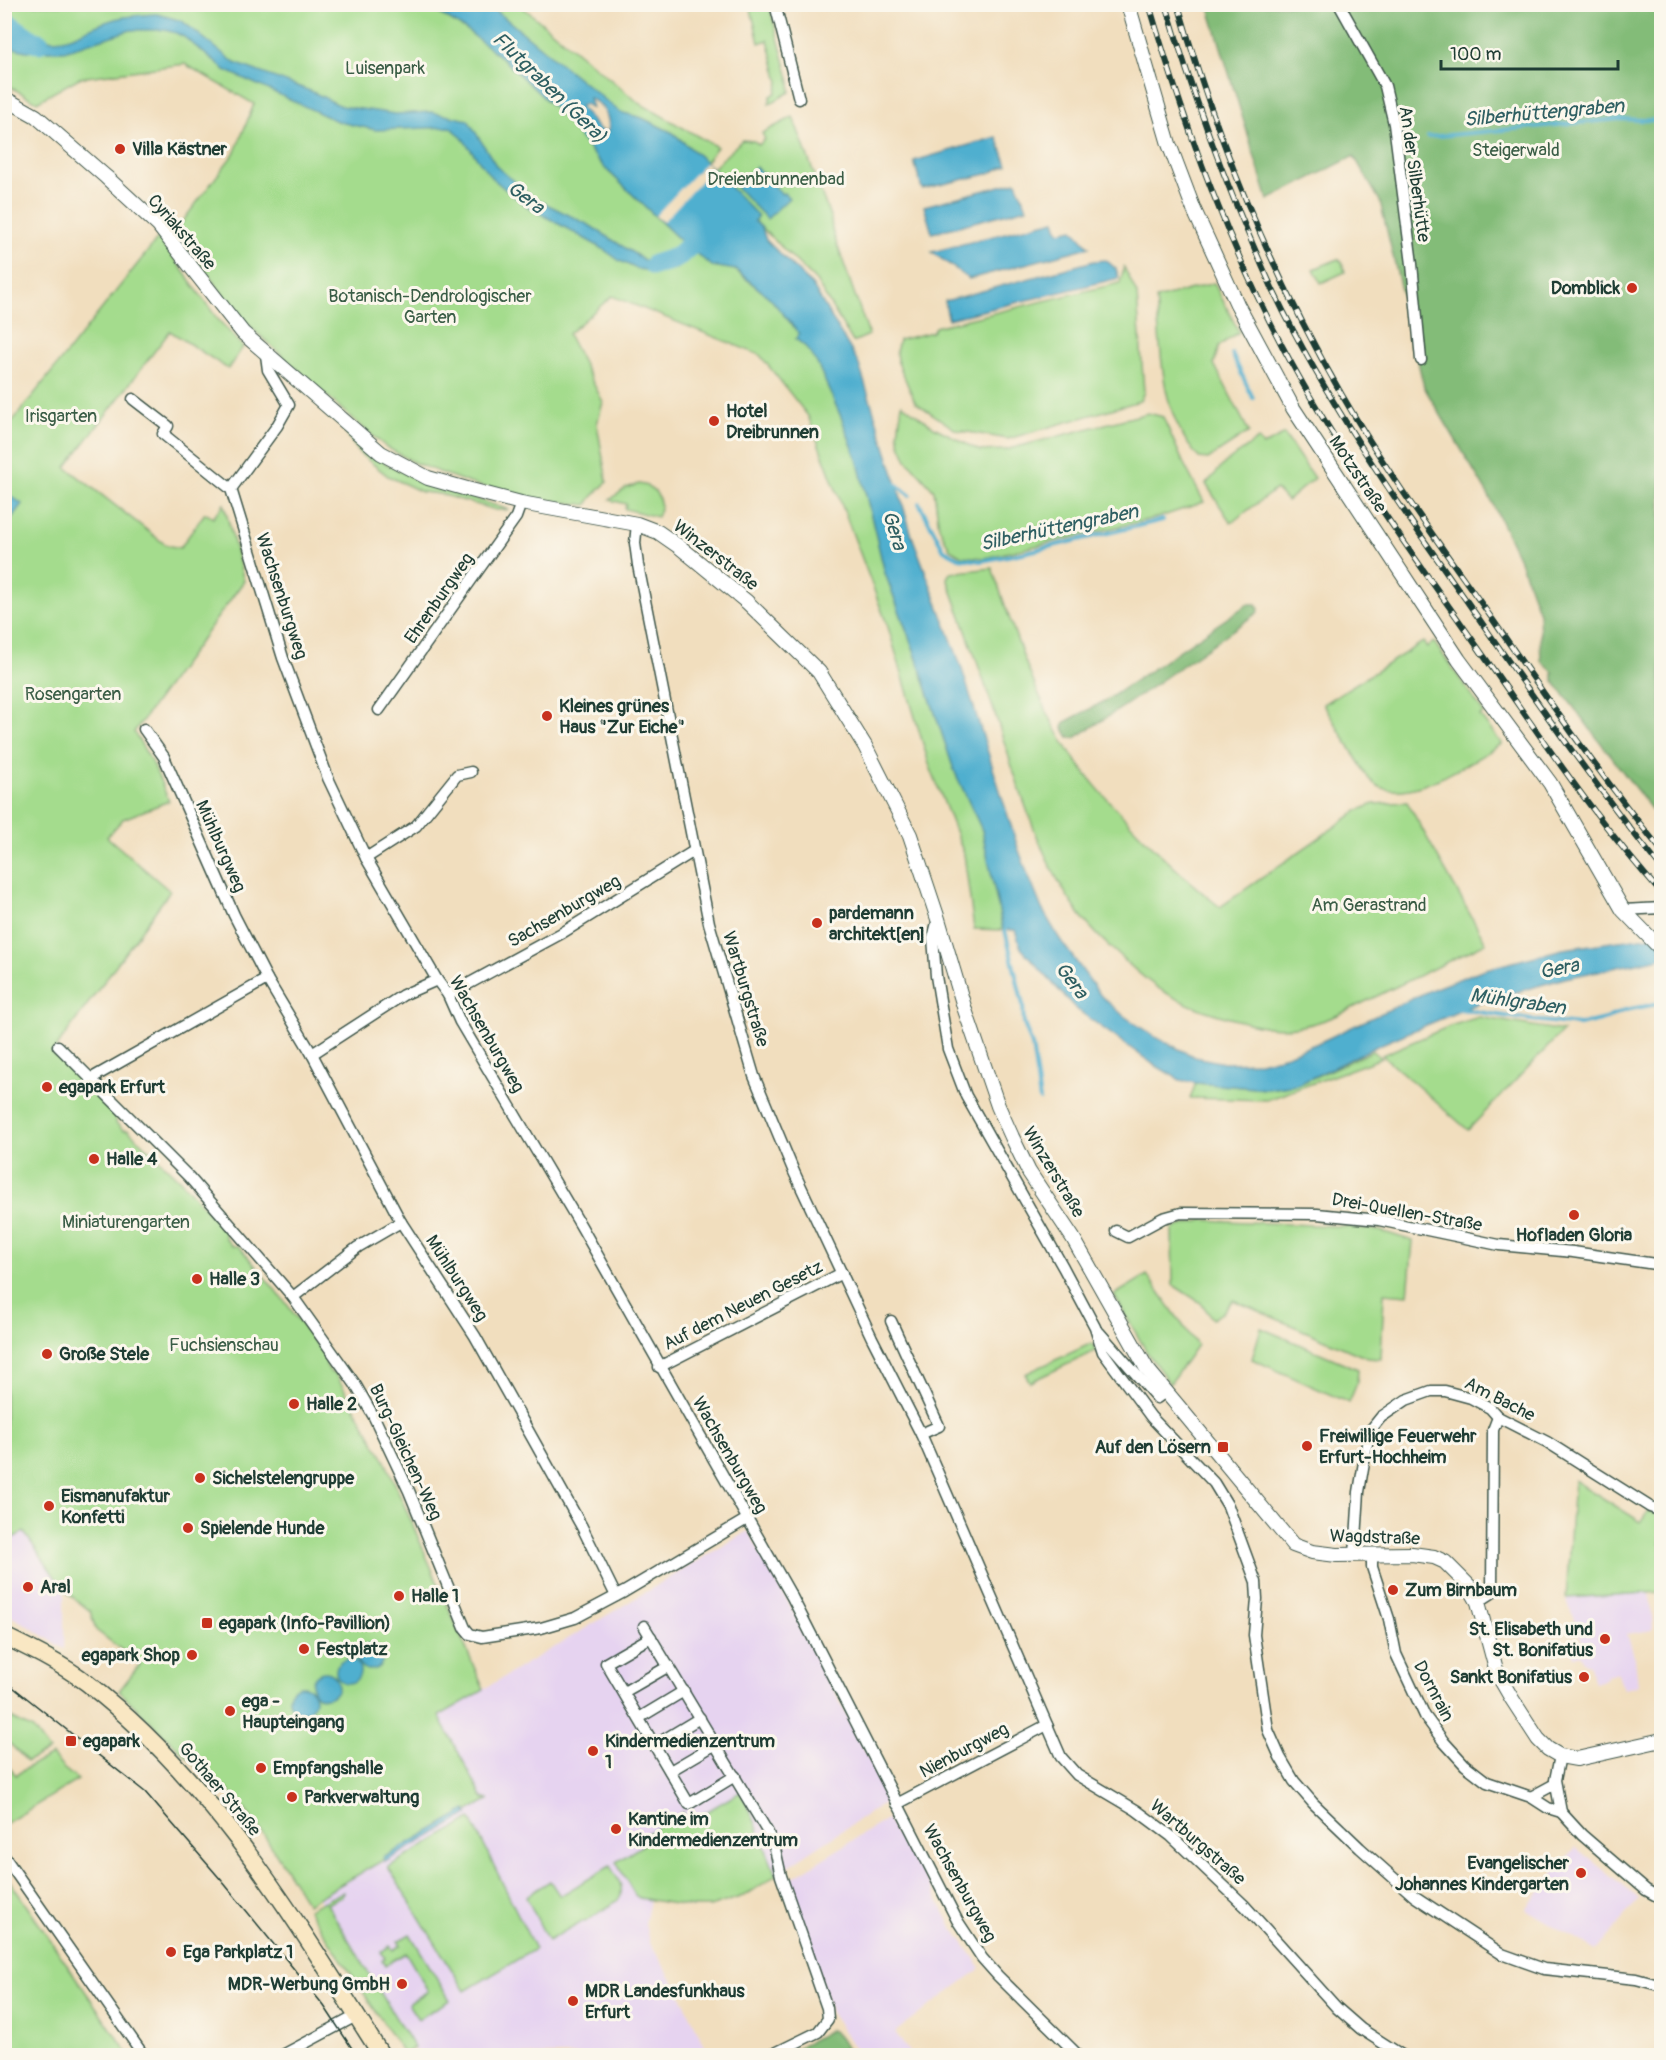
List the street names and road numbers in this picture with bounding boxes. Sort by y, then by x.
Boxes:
street label: An der Silberhütte [1394,105,1435,244]
street label: Cyriakstraße [142,190,221,275]
street label: Motzstraße [1323,431,1392,517]
street label: Winzerstraße [668,515,763,596]
street label: Wachsenburgweg [250,530,313,662]
street label: Ehrenburgweg [400,548,479,648]
street label: Mühlburgweg [190,797,251,896]
street label: Sachsenburgweg [504,870,625,953]
street label: Wartburgstraße [717,929,774,1050]
street label: Wachsenburgweg [444,972,529,1097]
street label: Winzerstraße [1017,1123,1090,1222]
street label: Drei-Quellen-Straße [1330,1188,1484,1237]
street label: Mühlburgweg [420,1231,493,1326]
street label: Auf dem Neuen Gesetz [660,1255,827,1356]
street label: Am Bache [1461,1372,1539,1427]
street label: Burg-Gleichen-Weg [364,1380,447,1524]
street label: Wachsenburgweg [687,1393,772,1518]
street label: Wagdstraße [1329,1524,1421,1551]
street label: Dornrain [1408,1657,1459,1726]
street label: Nienburgweg [916,1717,1013,1783]
street label: Gothaer Straße [173,1737,266,1841]
street label: Wartburgstraße [1145,1794,1250,1890]
street label: Wachsenburgweg [918,1820,1002,1946]

